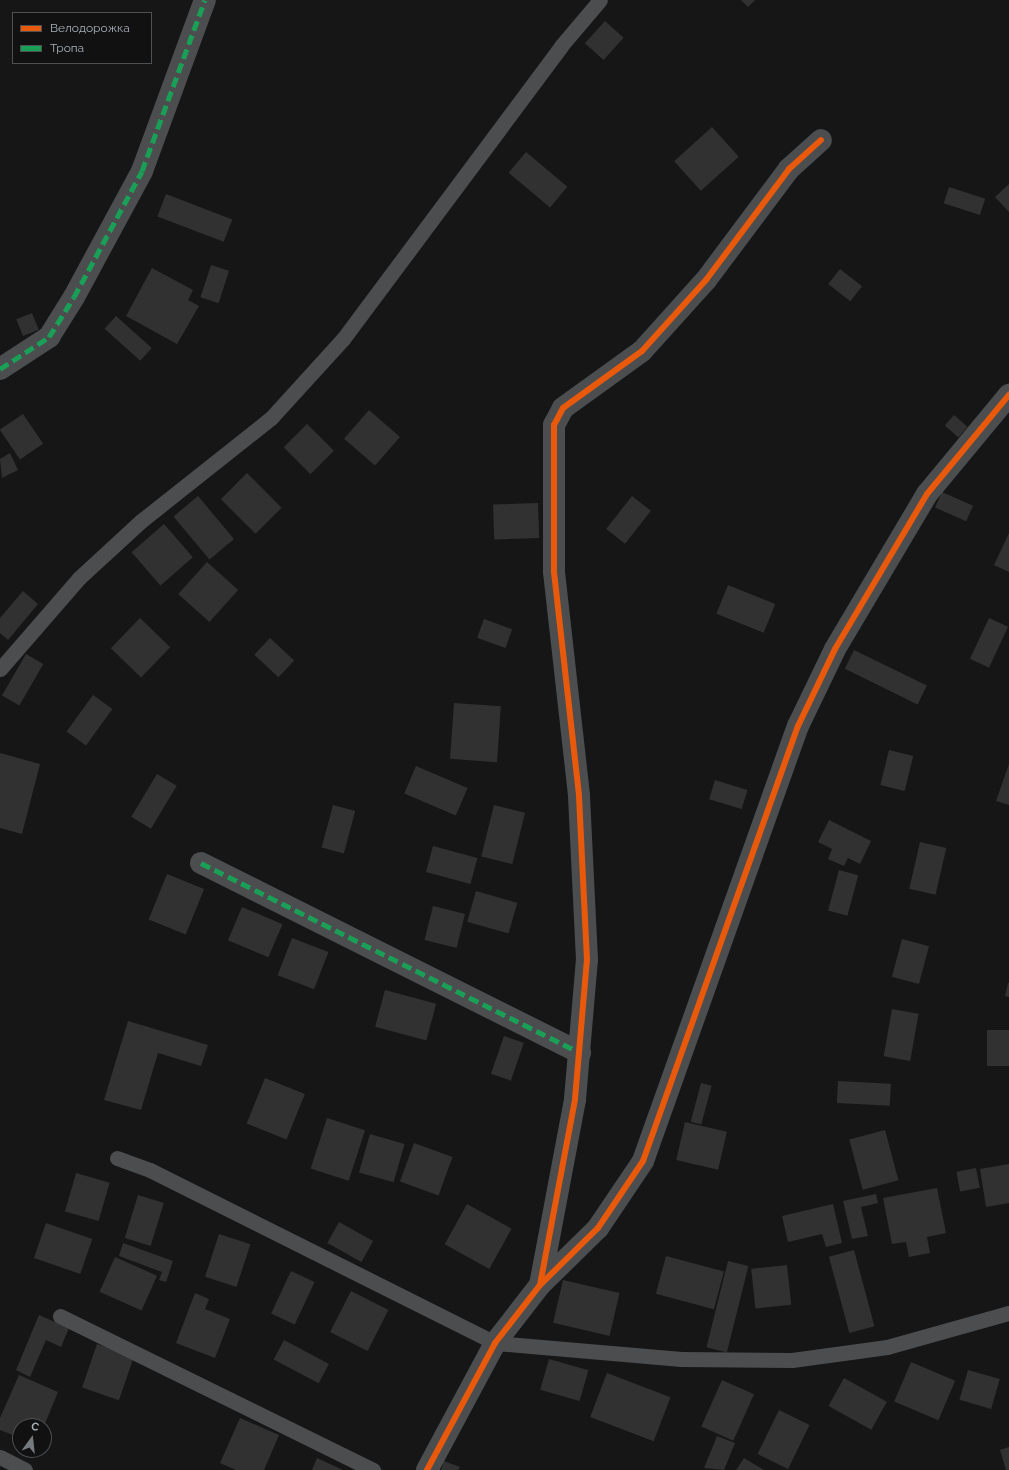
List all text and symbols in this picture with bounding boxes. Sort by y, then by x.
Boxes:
legend [12,12,152,64]
text: Велодорожка [50,21,130,35]
text: Тропа [50,41,84,55]
north arrow [12,1418,52,1458]
text: С [30,1420,40,1434]

